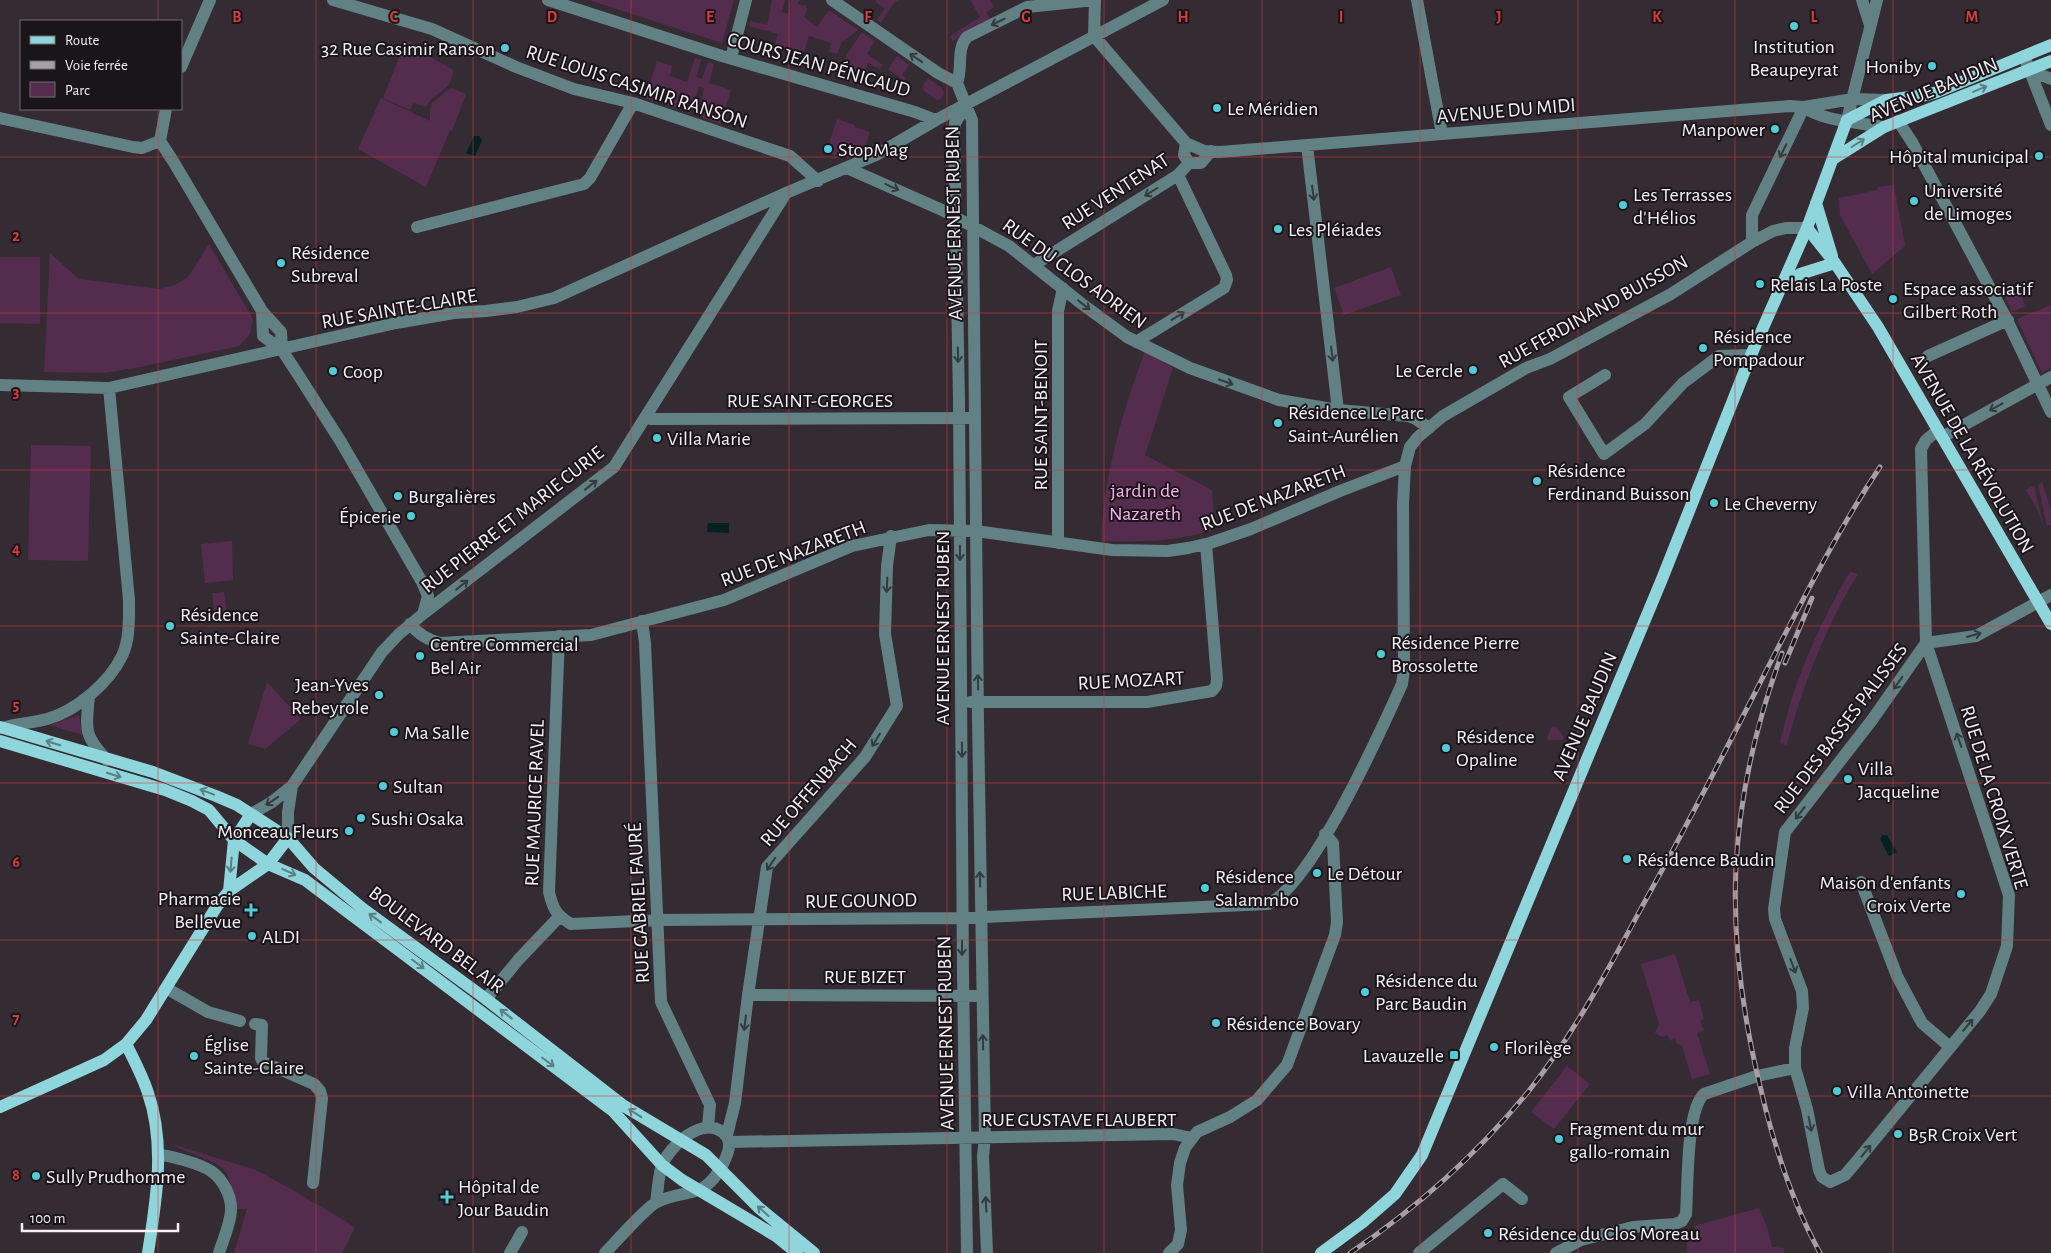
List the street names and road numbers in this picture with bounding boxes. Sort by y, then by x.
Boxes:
street label: COURS JEAN PÉNICAUD [725,28,913,101]
street label: RUE LOUIS CASIMIR RANSON [524,42,750,132]
street label: AVENUE BAUDIN [1866,54,2001,126]
street label: AVENUE DU MIDI [1436,95,1576,127]
street label: AVENUE ERNEST RUBEN [942,125,966,320]
street label: RUE VENTENAT [1058,150,1173,234]
street label: RUE DU CLOS ADRIEN [999,215,1150,333]
street label: RUE FERDINAND BUISSON [1496,252,1691,372]
street label: RUE SAINTE-CLAIRE [320,285,479,332]
street label: RUE SAINT-BENOIT [1031,339,1051,491]
street label: AVENUE DE LA RÉVOLUTION [1907,350,2038,557]
street label: RUE SAINT-GEORGES [727,391,893,411]
street label: RUE PIERRE ET MARIE CURIE [418,442,608,597]
street label: RUE DE NAZARETH [1198,461,1349,535]
street label: RUE DE NAZARETH [718,517,869,591]
street label: AVENUE ERNEST RUBEN [933,531,953,725]
street label: RUE DES BASSES PALISSES [1770,640,1911,818]
street label: AVENUE BAUDIN [1549,649,1621,784]
street label: RUE MOZART [1077,668,1185,694]
street label: RUE DE LA CROIX VERTE [1957,703,2032,892]
street label: RUE MAURICE RAVEL [522,719,548,887]
street label: RUE OFFENBACH [757,735,861,850]
street label: RUE GABRIEL FAURÉ [624,822,653,984]
street label: RUE LABICHE [1061,881,1167,905]
street label: BOULEVARD BEL AIR [365,883,508,997]
street label: RUE GOUNOD [805,890,917,912]
street label: AVENUE ERNEST RUBEN [934,935,958,1130]
street label: RUE BIZET [824,967,906,987]
street label: RUE GUSTAVE FLAUBERT [981,1110,1177,1130]

